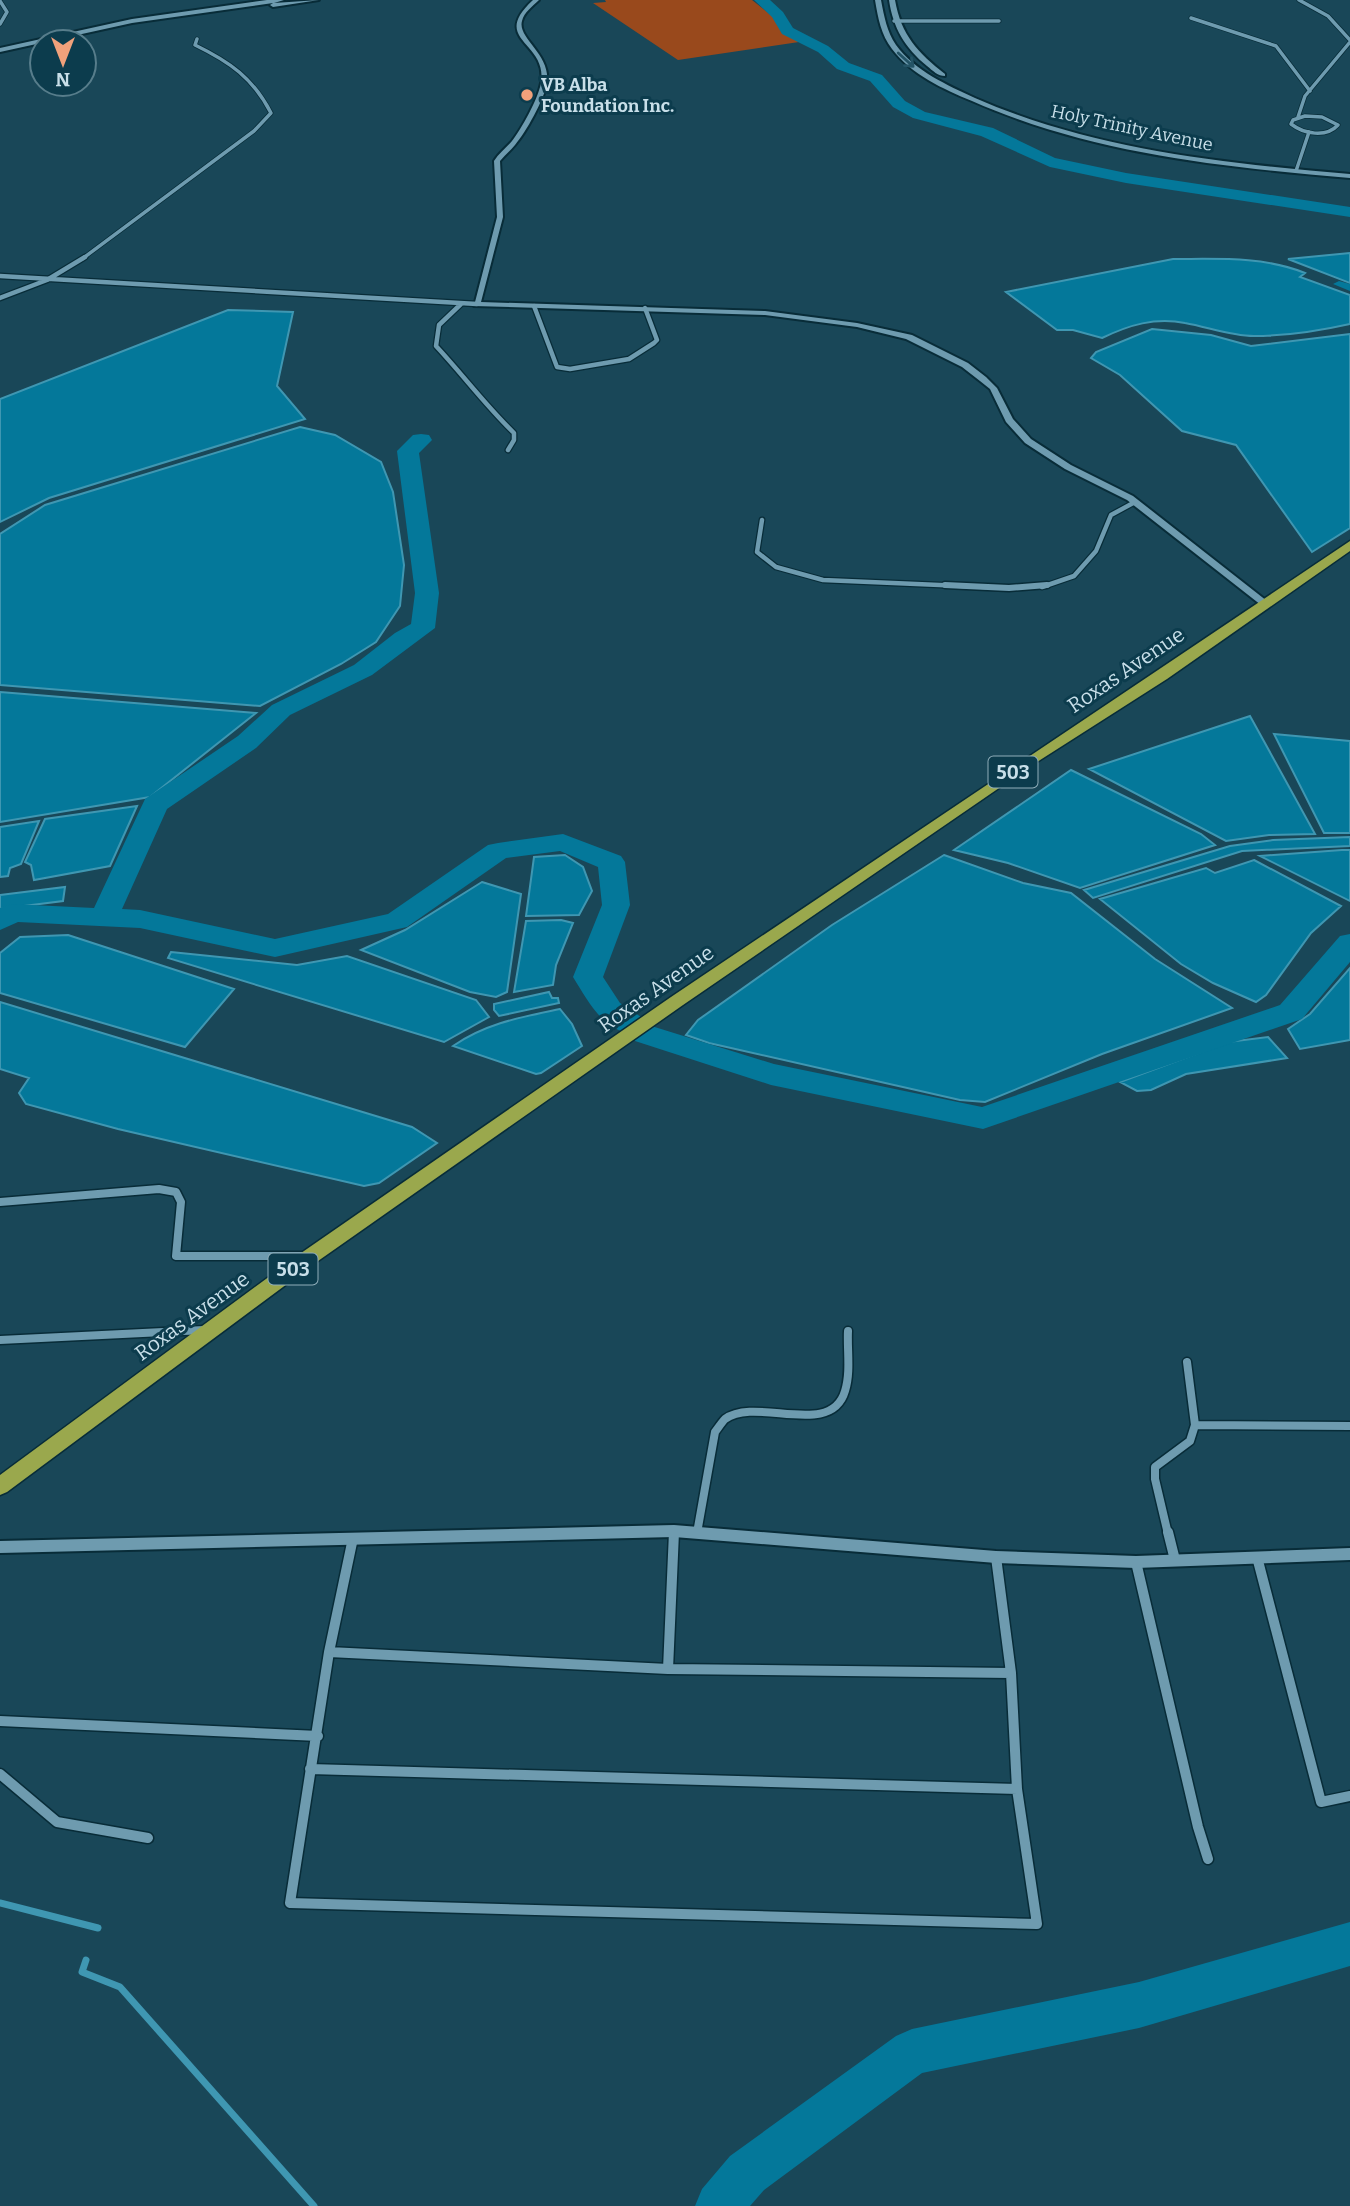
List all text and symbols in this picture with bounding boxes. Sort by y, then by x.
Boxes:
north arrow [28,28,98,98]
one-way arrow [897,52,915,68]
text: N [55,68,70,91]
place label: VB Alba Foundation Inc. [541,74,674,117]
marker: VB Alba Foundation Inc. [519,87,535,103]
street label: Holy Trinity Avenue [1049,100,1215,156]
street label: Roxas Avenue [1063,621,1189,719]
road number: 503 [988,757,1038,788]
street label: Roxas Avenue [593,940,719,1038]
road number: 503 [268,1254,318,1284]
street label: Roxas Avenue [130,1266,254,1366]

